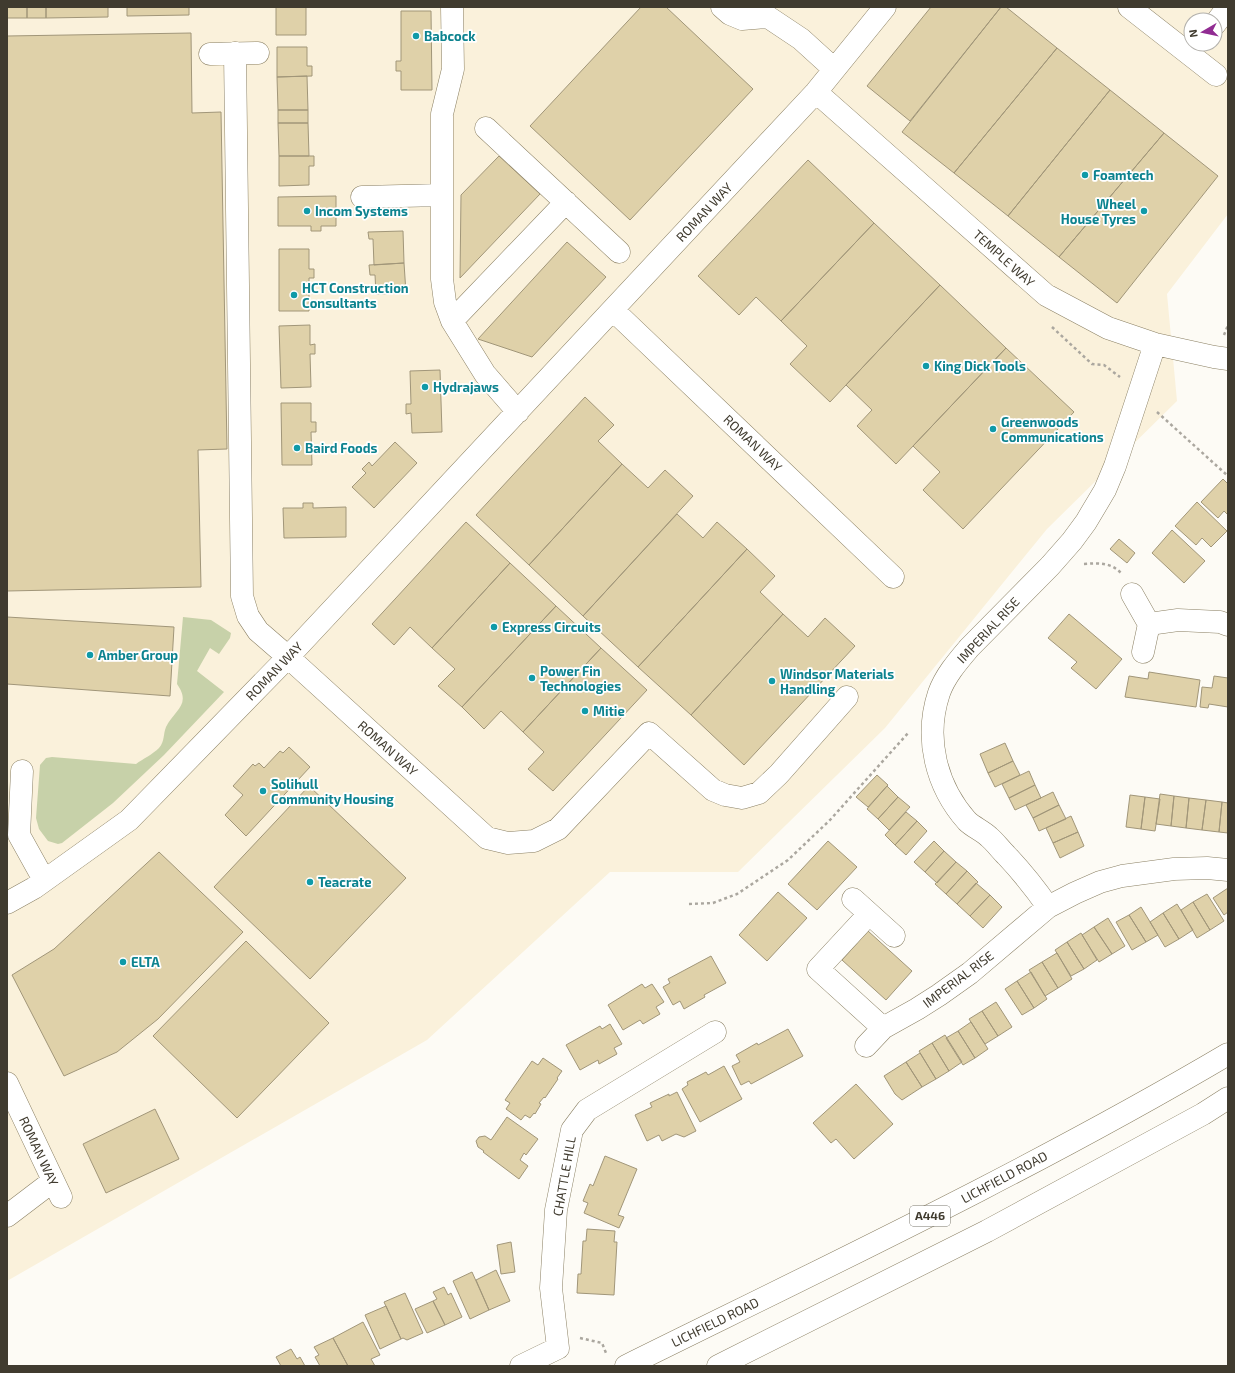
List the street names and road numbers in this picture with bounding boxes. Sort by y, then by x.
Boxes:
street label: ROMAN WAY [673,179,736,245]
street label: TEMPLE WAY [970,226,1039,290]
street label: ROMAN WAY [720,411,786,475]
street label: IMPERIAL RISE [953,594,1023,666]
street label: ROMAN WAY [242,638,306,704]
street label: ROMAN WAY [355,717,422,779]
street label: IMPERIAL RISE [919,947,997,1011]
street label: ROMAN WAY [16,1114,62,1189]
street label: CHATTLE HILL [549,1134,579,1217]
street label: LICHFIELD ROAD [958,1148,1050,1206]
road number: A446 [910,1206,950,1226]
street label: LICHFIELD ROAD [669,1294,761,1350]

